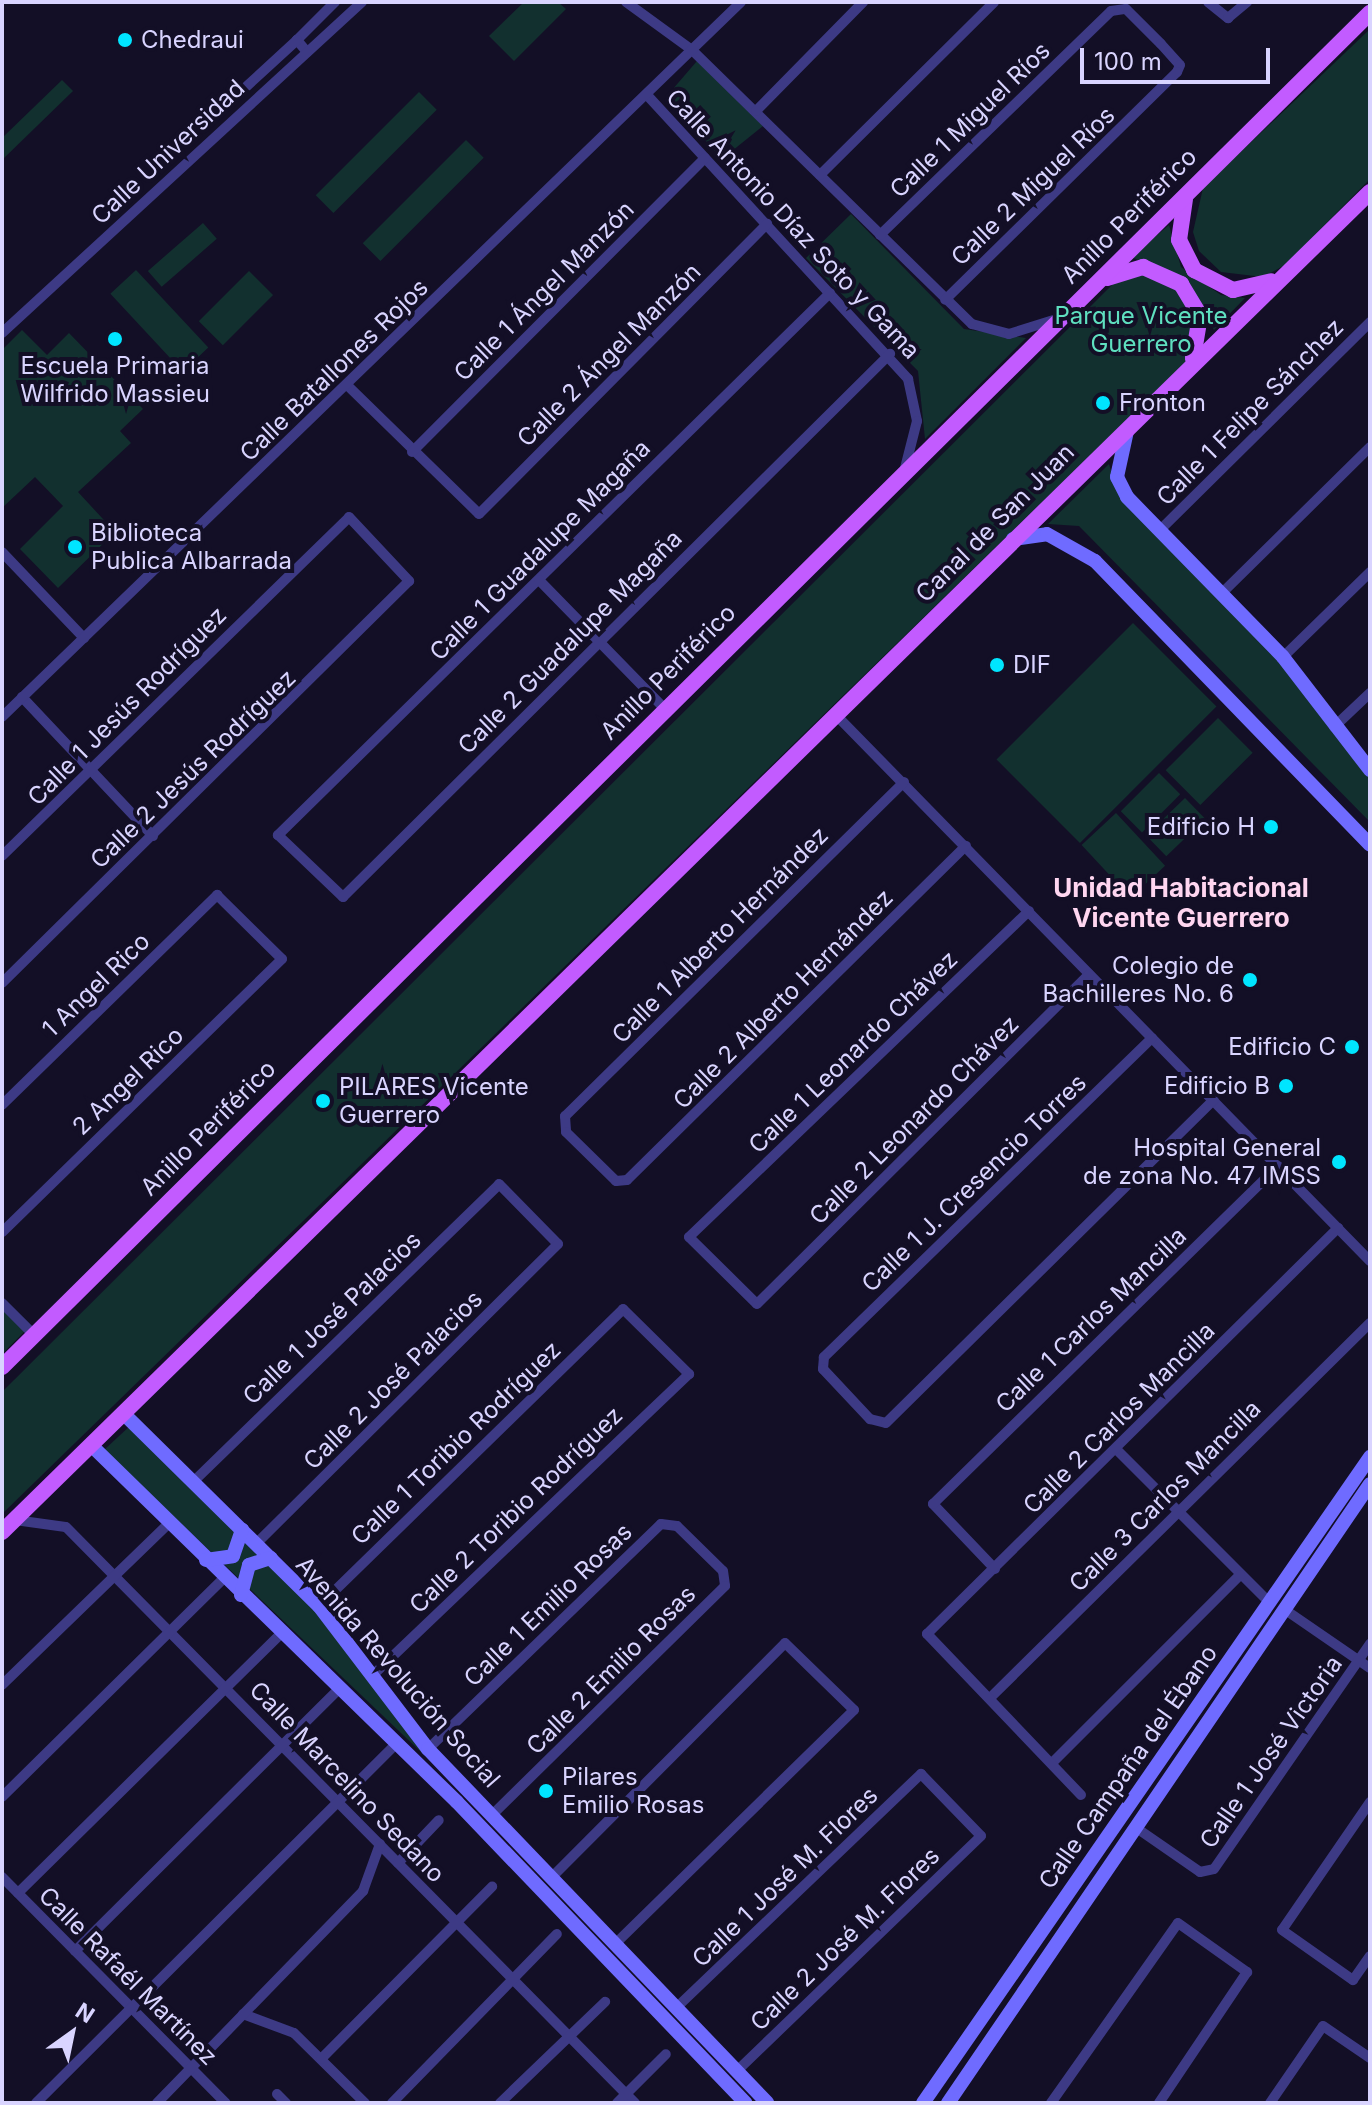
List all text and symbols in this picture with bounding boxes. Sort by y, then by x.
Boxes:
place label: Chedraui [141,26,244,54]
marker: Chedraui [116,31,134,49]
scale bar [1084,32,1274,82]
street label: Calle 1 Miguel Ríos [884,36,1056,204]
text: 100 m [1094,47,1162,76]
street label: Calle Universidad [86,74,250,230]
street label: Calle Antonio Díaz Soto y Gama [660,83,926,365]
street label: Calle 2 Miguel Ríos [945,101,1121,271]
street label: Anillo Periférico [1055,142,1203,290]
street label: Calle 1 Ángel Manzón [448,195,640,387]
street label: Calle 2 Ángel Manzón [511,257,707,453]
street label: Calle Batallones Rojos [234,273,434,467]
park label: Parque Vicente Guerrero [1055,302,1227,358]
street label: Calle 1 Felipe Sánchez [1151,313,1349,511]
marker: Escuela Primaria Wilfrido Massieu [106,330,124,348]
place label: Escuela Primaria Wilfrido Massieu [20,352,210,408]
place label: Fronton [1119,389,1206,417]
marker: Fronton [1094,394,1112,412]
street label: Calle 1 Guadalupe Magaña [424,434,656,666]
street label: Canal de San Juan [910,438,1080,608]
place label: Biblioteca Publica Albarrada [91,519,292,575]
street label: Calle 2 Guadalupe Magaña [452,524,688,760]
marker: Biblioteca Publica Albarrada [66,538,84,556]
street label: Anillo Periférico [594,598,742,746]
street label: Calle 1 Jesús Rodríguez [22,601,232,811]
place label: DIF [1013,651,1051,679]
marker: DIF [988,656,1006,674]
street label: Calle 2 Jesús Rodríguez [84,663,302,875]
place label: Edificio H [1147,813,1255,841]
marker: Edificio H [1262,818,1280,836]
street label: Calle 1 Alberto Hernández [606,821,834,1049]
district label: Unidad Habitacional Vicente Guerrero [1053,872,1309,934]
street label: Calle 2 Alberto Hernández [667,883,899,1115]
street label: 1 Angel Rico [36,927,156,1043]
street label: Calle 1 Leonardo Chávez [743,945,963,1159]
place label: Colegio de Bachilleres No. 6 [1042,952,1234,1008]
marker: Colegio de Bachilleres No. 6 [1241,971,1259,989]
street label: Calle 2 Leonardo Chávez [804,1010,1024,1230]
street label: 2 Angel Rico [67,1021,189,1141]
place label: Edificio C [1228,1033,1336,1061]
marker: Edificio C [1343,1038,1361,1056]
street label: Anillo Periférico [134,1054,282,1202]
street label: Calle 1 J. Cresencio Torres [856,1068,1092,1298]
place label: Edificio B [1164,1072,1270,1100]
place label: PILARES Vicente Guerrero [339,1073,529,1129]
marker: Edificio B [1277,1077,1295,1095]
marker: PILARES Vicente Guerrero [314,1092,332,1110]
place label: Hospital General de zona No. 47 IMSS [1083,1134,1321,1190]
marker: Hospital General de zona No. 47 IMSS [1328,1151,1350,1173]
street label: Calle 1 Carlos Mancilla [990,1221,1192,1419]
street label: Calle 1 José Palacios [237,1226,427,1410]
street label: Calle 2 José Palacios [298,1285,488,1475]
street label: Calle 2 Carlos Mancilla [1017,1316,1221,1520]
street label: Calle 1 Toribio Rodríguez [345,1335,567,1551]
street label: Calle 3 Carlos Mancilla [1063,1394,1267,1598]
street label: Calle 2 Toribio Rodríguez [404,1401,628,1619]
street label: Calle 1 Emilio Rosas [458,1517,638,1693]
street label: Avenida Revolución Social [290,1551,506,1793]
street label: Calle 2 Emilio Rosas [521,1580,701,1760]
street label: Calle Campaña del Ébano [1033,1640,1223,1894]
street label: Calle 1 José Victoria [1194,1650,1348,1854]
street label: Calle Marcelino Sedano [244,1676,450,1888]
place label: Pilares Emilio Rosas [562,1763,704,1819]
street label: Calle 1 José M. Flores [686,1781,884,1973]
marker: Pilares Emilio Rosas [537,1782,555,1800]
street label: Calle 2 José M. Flores [745,1841,945,2037]
street label: Calle Rafaél Martínez [33,1881,223,2071]
north arrow [32,1993,112,2073]
text: N [71,1997,99,2028]

